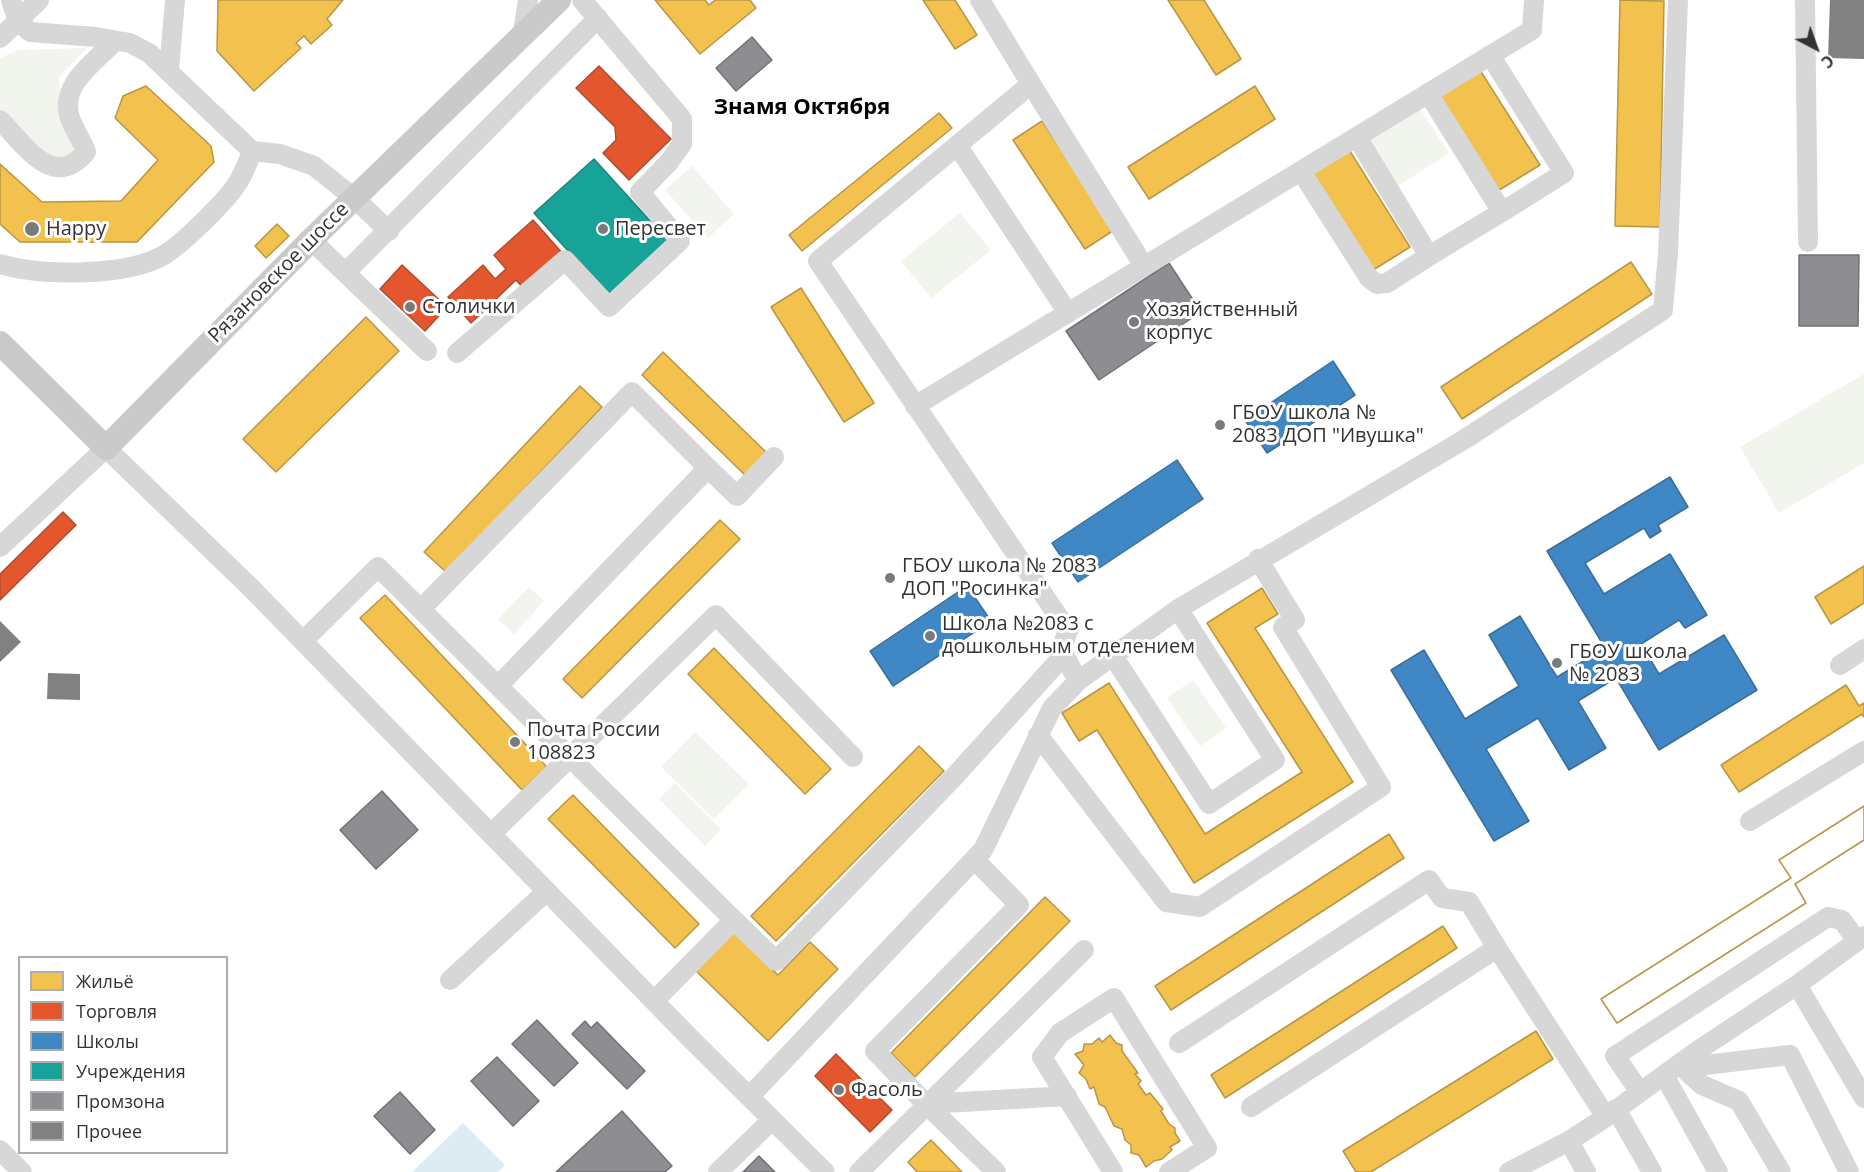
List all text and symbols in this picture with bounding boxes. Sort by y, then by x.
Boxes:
north arrow [1786,18,1846,78]
text: С [1817,50,1839,73]
district label: Знамя Октября [714,95,890,121]
street label: Рязановское шоссе [204,198,354,348]
place label: Happy [46,217,106,241]
place label: Пересвет [615,217,706,241]
marker: Happy [23,220,41,238]
marker: Пересвет [596,222,610,236]
place label: Столички [422,295,515,319]
place label: Хозяйственный корпус [1146,298,1298,345]
marker: Столички [403,300,417,314]
marker: Хозяйственный корпус [1127,315,1141,329]
place label: ГБОУ школа № 2083 ДОП "Ивушка" [1232,401,1424,448]
marker: ГБОУ школа № 2083 ДОП "Ивушка" [1213,418,1227,432]
place label: ГБОУ школа № 2083 ДОП "Росинка" [902,554,1097,601]
marker: ГБОУ школа № 2083 ДОП "Росинка" [883,571,897,585]
place label: Школа №2083 с дошкольным отделением [942,612,1195,659]
marker: Школа №2083 с дошкольным отделением [923,629,937,643]
place label: ГБОУ школа № 2083 [1569,640,1687,687]
marker: ГБОУ школа № 2083 [1550,656,1564,670]
place label: Почта России 108823 [527,718,660,765]
marker: Почта России 108823 [508,735,522,749]
legend [18,956,228,1154]
text: Жильё [76,969,134,993]
text: Торговля [76,999,157,1023]
text: Школы [76,1029,139,1053]
text: Учреждения [76,1059,186,1083]
place label: Фасоль [851,1078,923,1102]
marker: Фасоль [832,1083,846,1097]
text: Промзона [76,1089,165,1113]
text: Прочее [76,1119,142,1143]

